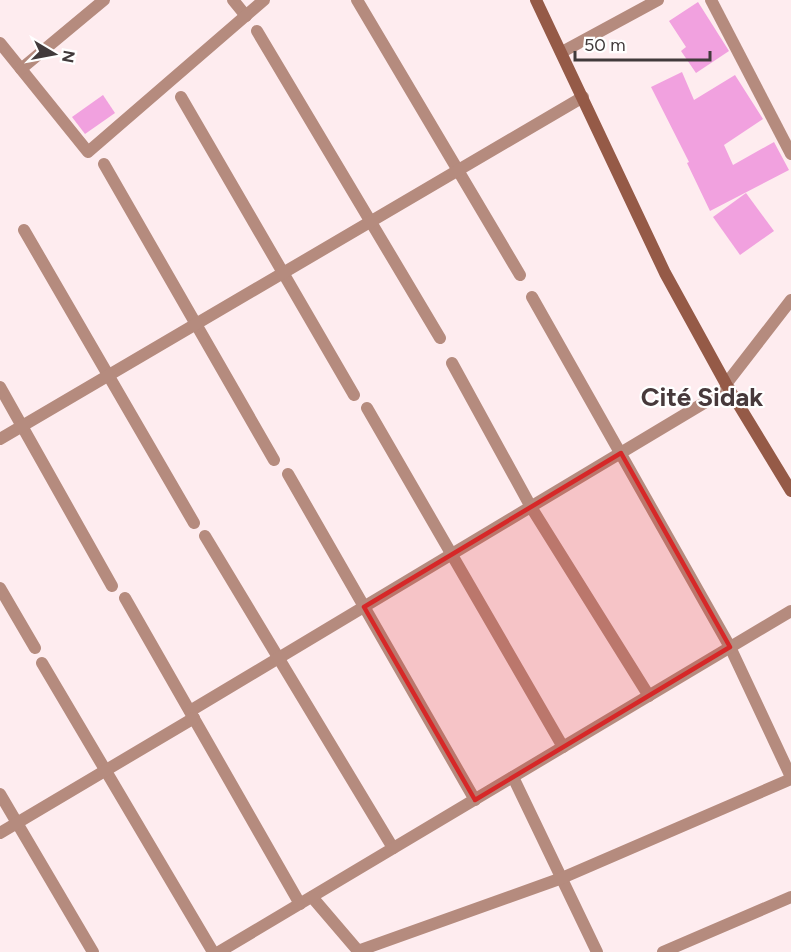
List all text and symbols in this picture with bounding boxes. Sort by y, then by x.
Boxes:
north arrow [24,24,84,84]
scale bar [575,24,710,62]
text: 50 m [584,34,626,56]
text: N [58,49,79,64]
district label: Cité Sidak [641,381,763,413]

